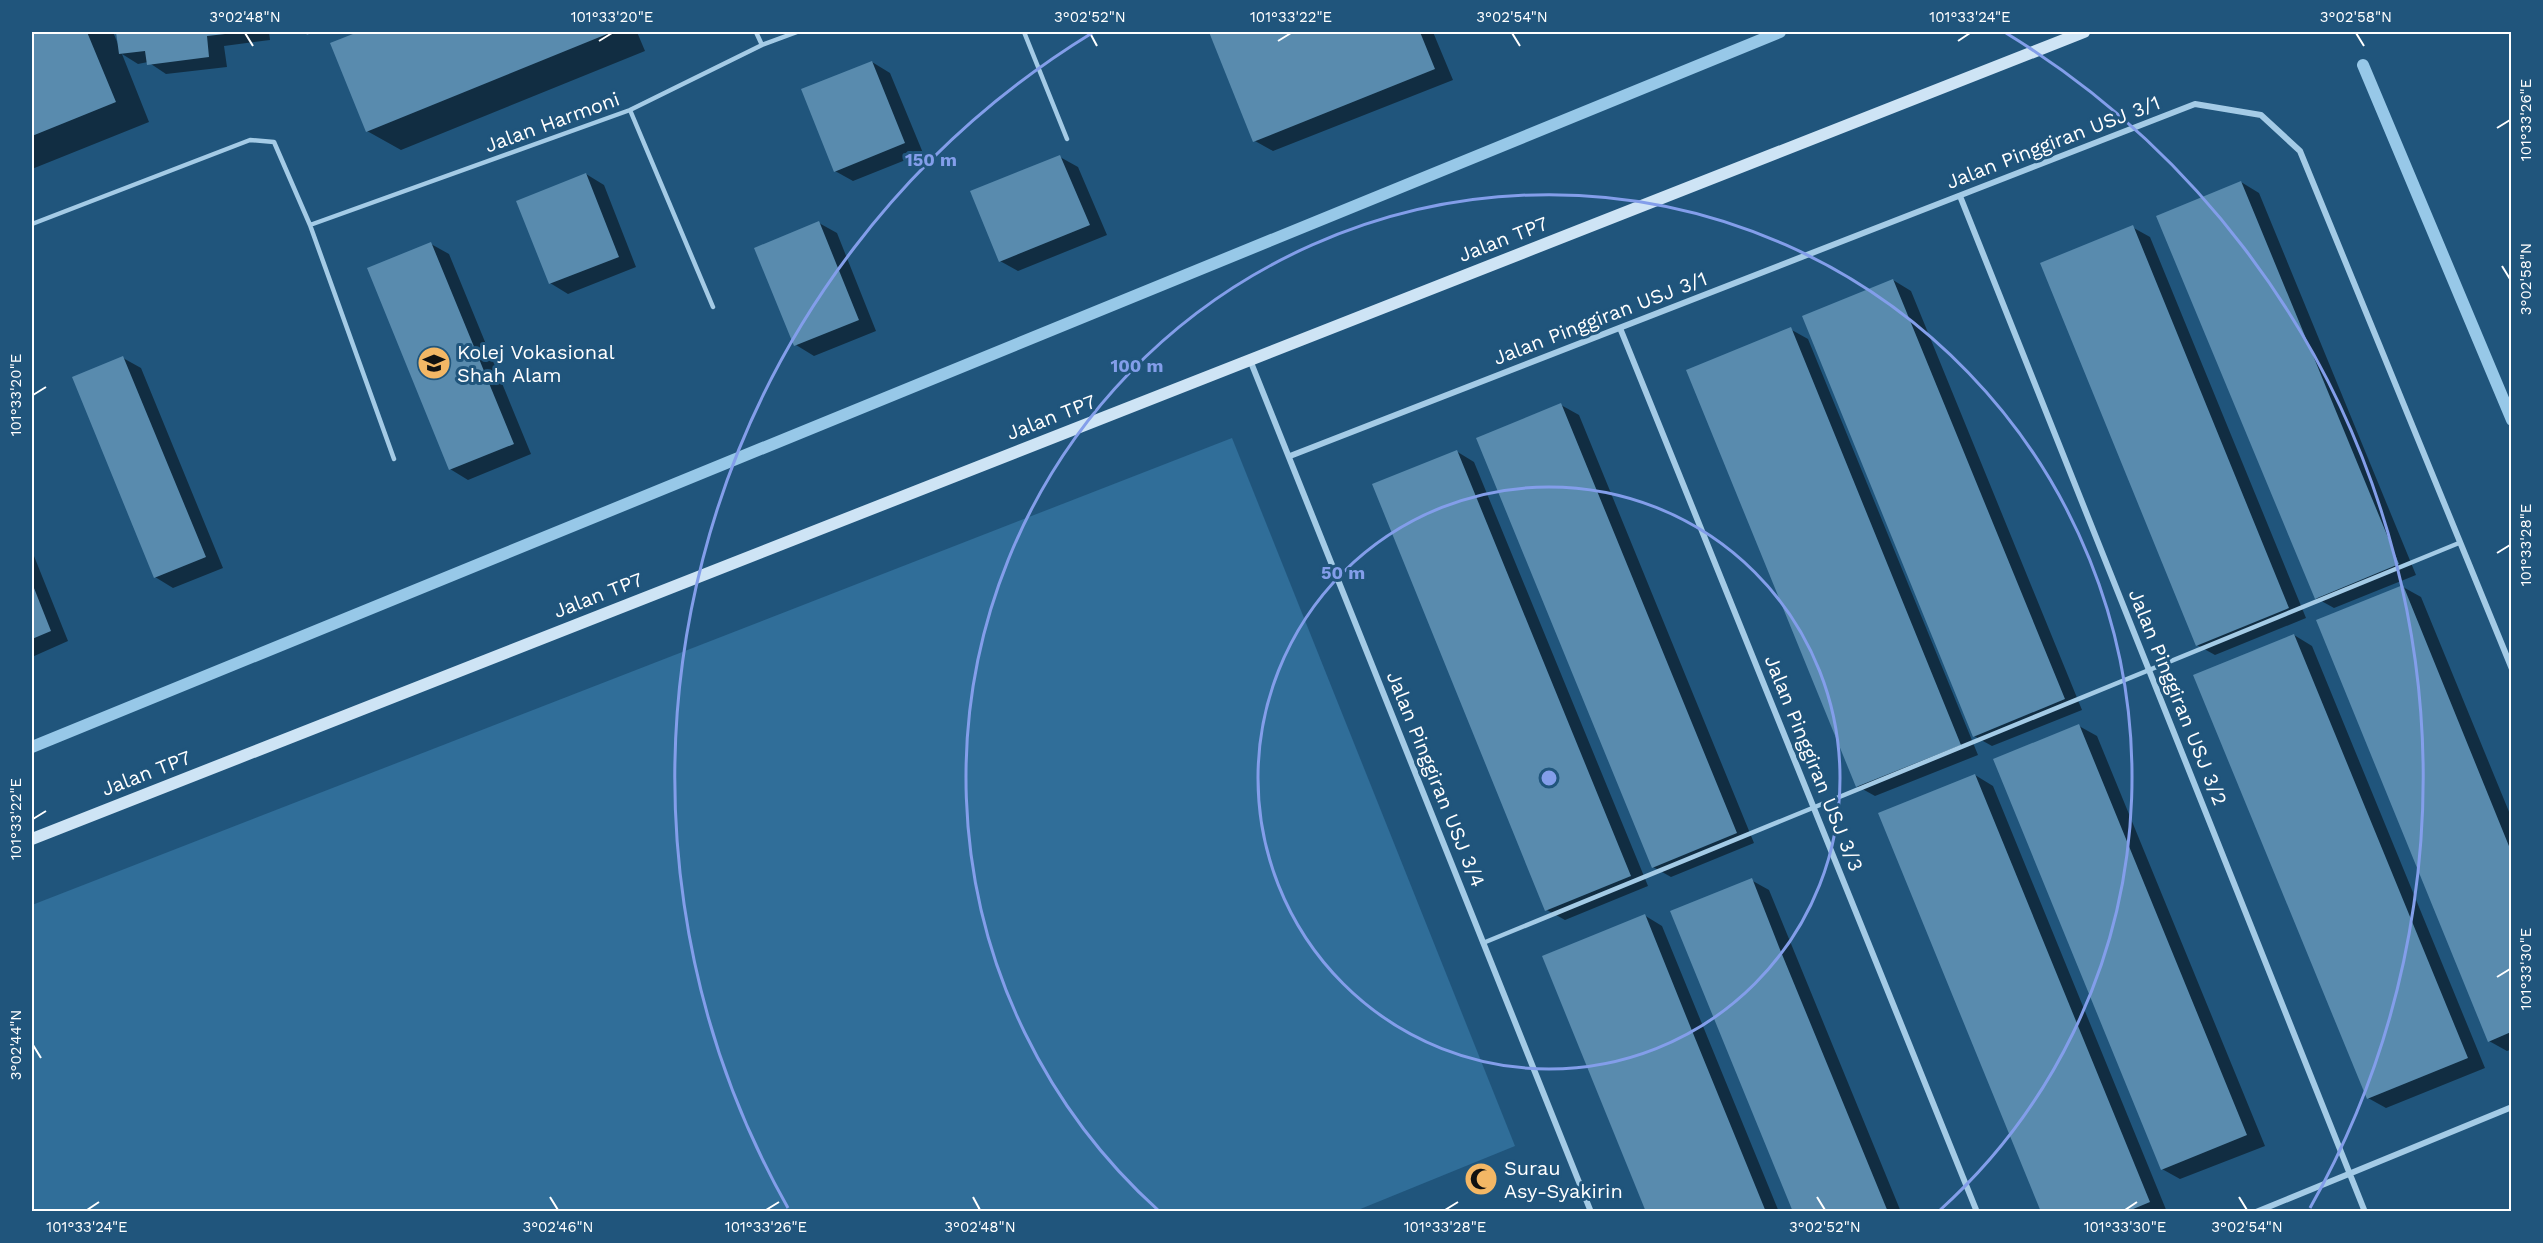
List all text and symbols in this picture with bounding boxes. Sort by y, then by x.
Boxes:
text: 3°02'48"N [209,8,281,26]
text: 101°33'20"E [571,8,653,26]
text: 3°02'52"N [1054,8,1126,26]
text: 101°33'22"E [1250,8,1332,26]
text: 3°02'54"N [1476,8,1548,26]
text: 101°33'24"E [1929,8,2011,26]
text: 3°02'58"N [2320,8,2392,26]
text: 101°33'26"E [2517,79,2535,161]
street label: Jalan Harmoni [481,86,623,158]
street label: Jalan Pinggiran USJ 3/1 [1943,90,2163,194]
text: 150 m [905,149,957,170]
street label: Jalan TP7 [1455,211,1551,267]
text: 3°02'58"N [2517,243,2535,315]
street label: Jalan Pinggiran USJ 3/1 [1490,266,1710,370]
place label: Kolej Vokasional Shah Alam [457,340,615,387]
school or university icon: Kolej Vokasional Shah Alam [416,345,452,381]
text: 101°33'20"E [7,354,25,436]
text: 100 m [1110,355,1164,376]
street label: Jalan TP7 [1003,389,1099,445]
text: 101°33'28"E [2517,504,2535,586]
text: 50 m [1321,562,1365,583]
street label: Jalan TP7 [550,567,646,623]
street label: Jalan Pinggiran USJ 3/2 [2124,585,2232,809]
street label: Jalan Pinggiran USJ 3/3 [1760,651,1868,875]
street label: Jalan Pinggiran USJ 3/4 [1382,668,1490,890]
street label: Jalan TP7 [98,745,194,801]
centre of rings [1539,768,1559,788]
text: 101°33'22"E [7,778,25,860]
text: 101°33'30"E [2517,928,2535,1010]
text: 3°02'44"N [7,1010,25,1080]
place label: Surau Asy-Syakirin [1504,1156,1623,1203]
mosque icon: Surau Asy-Syakirin [1463,1161,1499,1197]
text: 101°33'24"E [46,1218,128,1236]
text: 3°02'46"N [522,1218,594,1236]
text: 101°33'26"E [725,1218,807,1236]
text: 3°02'48"N [944,1218,1016,1236]
text: 101°33'28"E [1404,1218,1486,1236]
text: 3°02'52"N [1789,1218,1861,1236]
text: 101°33'30"E [2084,1218,2166,1236]
text: 3°02'54"N [2211,1218,2283,1236]

